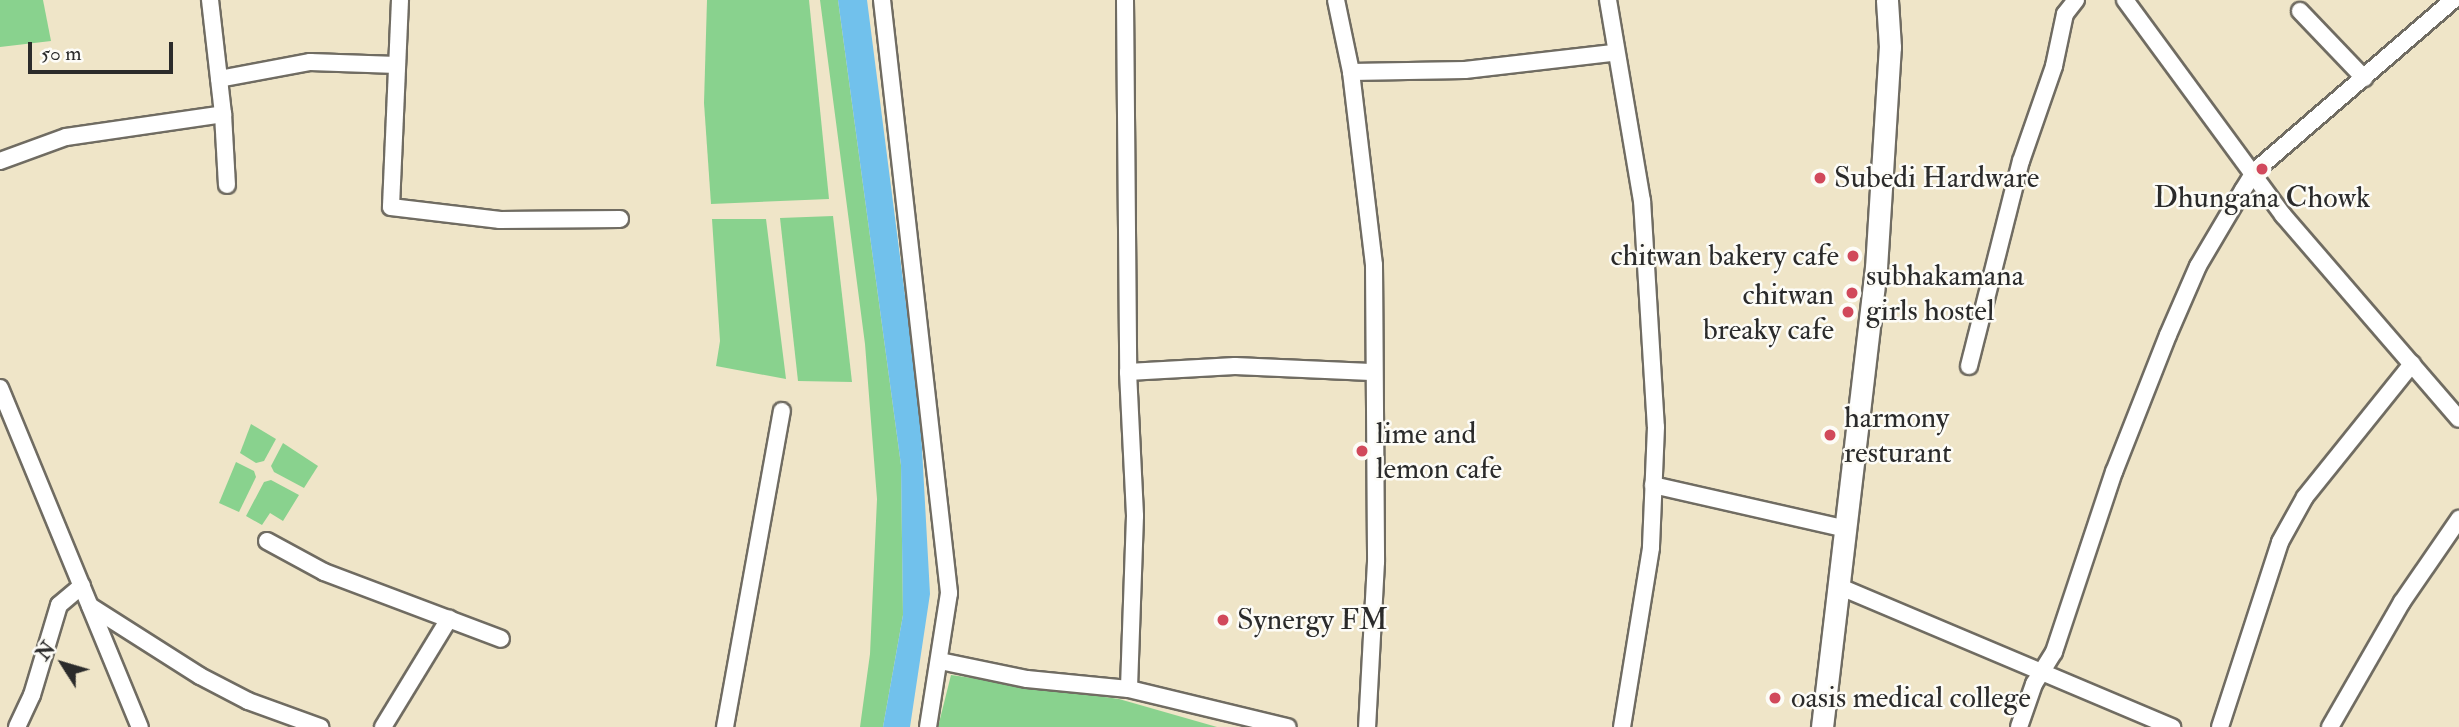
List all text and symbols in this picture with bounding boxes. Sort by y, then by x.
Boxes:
scale bar [32,28,177,72]
text: 50 m [41,40,82,67]
place label: Subedi Hardware [1834,160,2039,196]
marker: Dhungana Chowk [2254,161,2270,177]
marker: Subedi Hardware [1812,170,1828,186]
place label: Dhungana Chowk [2154,180,2370,216]
place label: chitwan bakery cafe [1610,238,1839,274]
marker: chitwan bakery cafe [1845,248,1861,264]
place label: subhakamana girls hostel [1866,258,2024,328]
place label: chitwan breaky cafe [1703,277,1834,348]
marker: subhakamana girls hostel [1844,285,1860,301]
marker: chitwan breaky cafe [1840,304,1856,320]
place label: harmony resturant [1844,400,1952,470]
place label: lime and lemon cafe [1376,416,1502,486]
marker: harmony resturant [1822,427,1838,443]
marker: lime and lemon cafe [1354,443,1370,459]
place label: Synergy FM [1237,602,1388,638]
marker: Synergy FM [1215,612,1231,628]
north arrow [28,629,98,699]
text: N [32,637,61,665]
place label: oasis medical college [1791,680,2031,716]
marker: oasis medical college [1765,688,1785,708]

